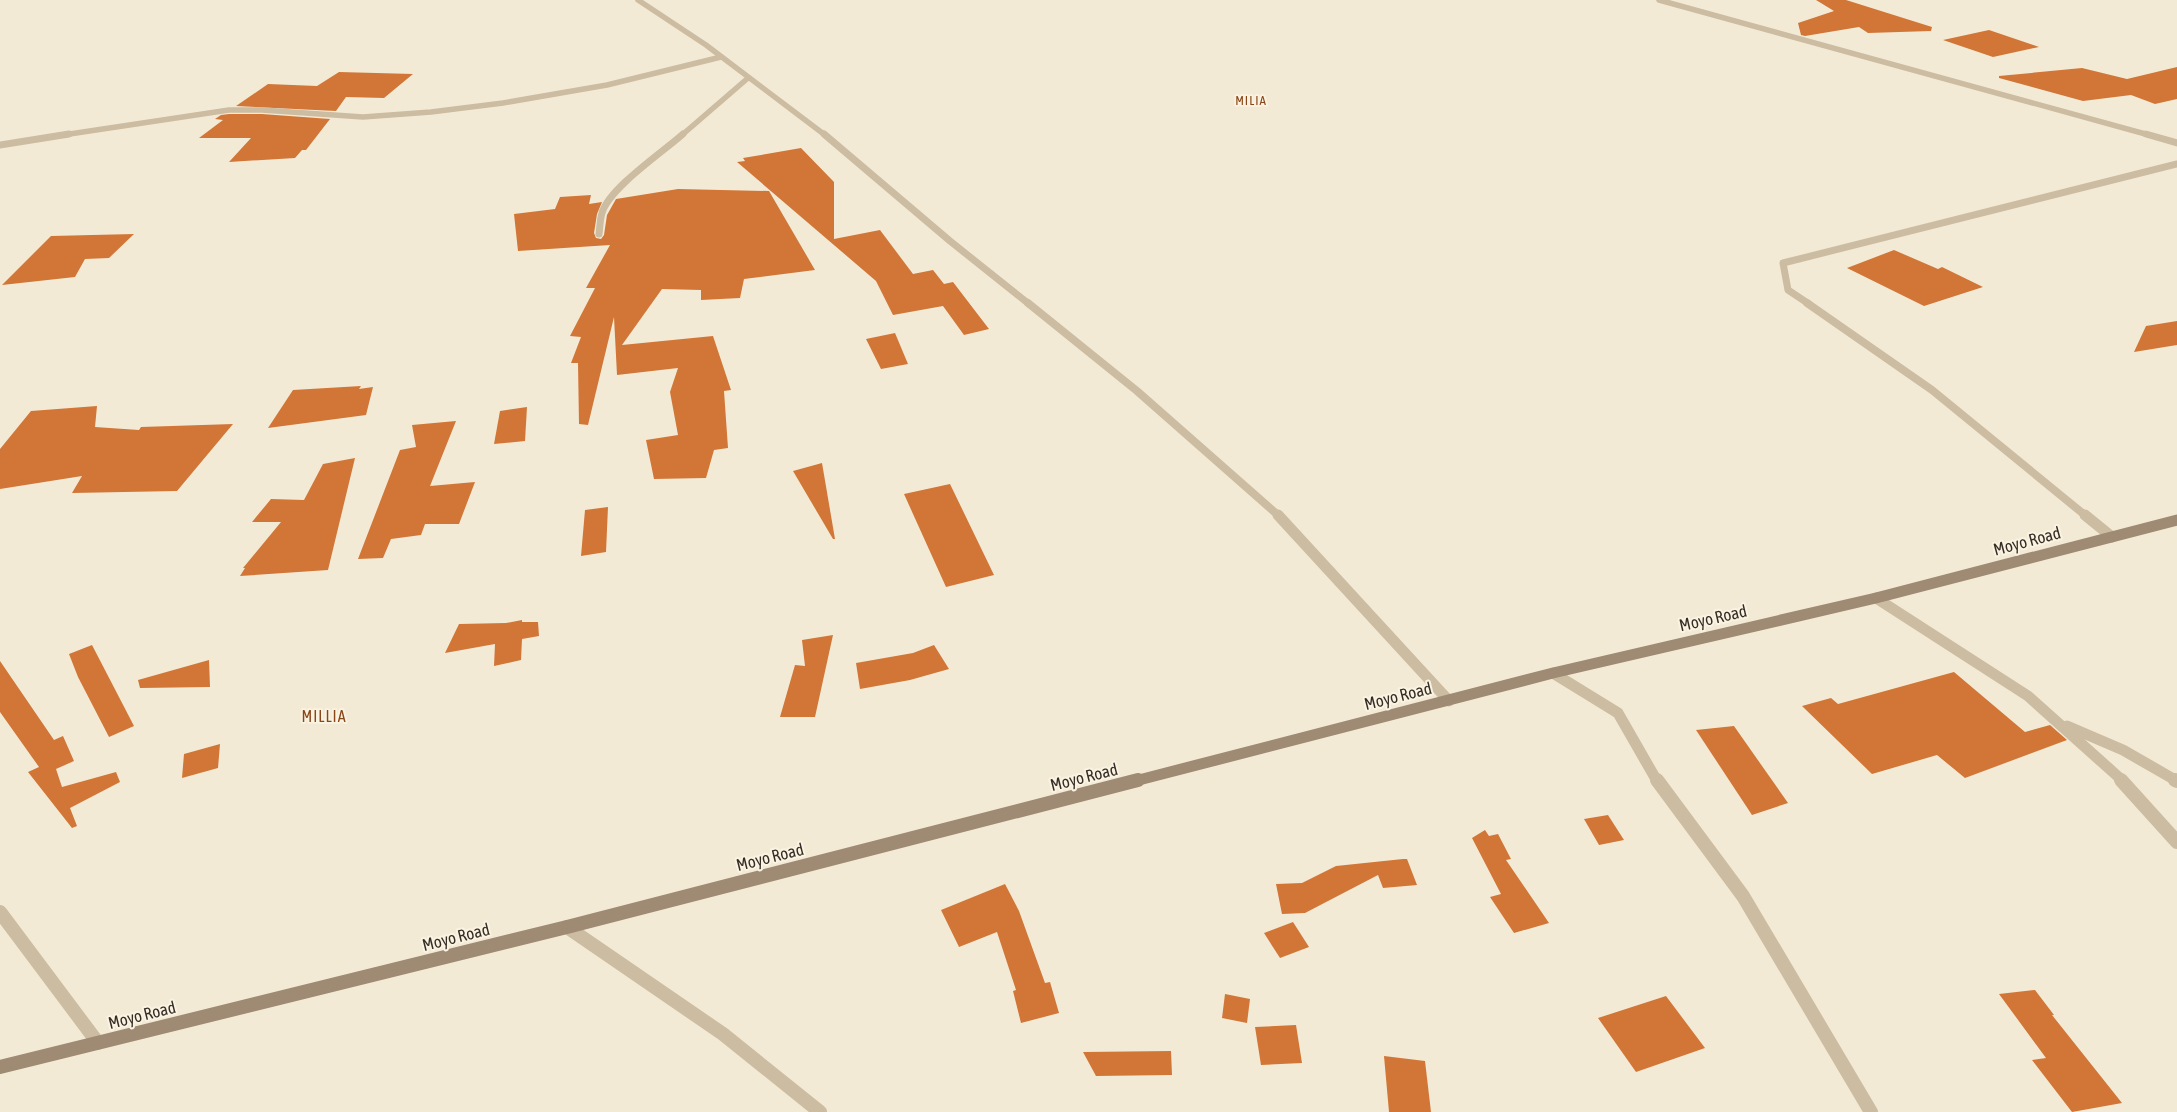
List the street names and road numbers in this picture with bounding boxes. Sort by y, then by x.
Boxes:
street label: Moyo Road [1991,522,2063,560]
street label: Moyo Road [1677,601,1749,635]
street label: Moyo Road [1362,678,1434,714]
street label: Moyo Road [1048,759,1120,795]
street label: Moyo Road [734,839,806,875]
street label: Moyo Road [420,919,492,955]
street label: Moyo Road [106,997,178,1033]

